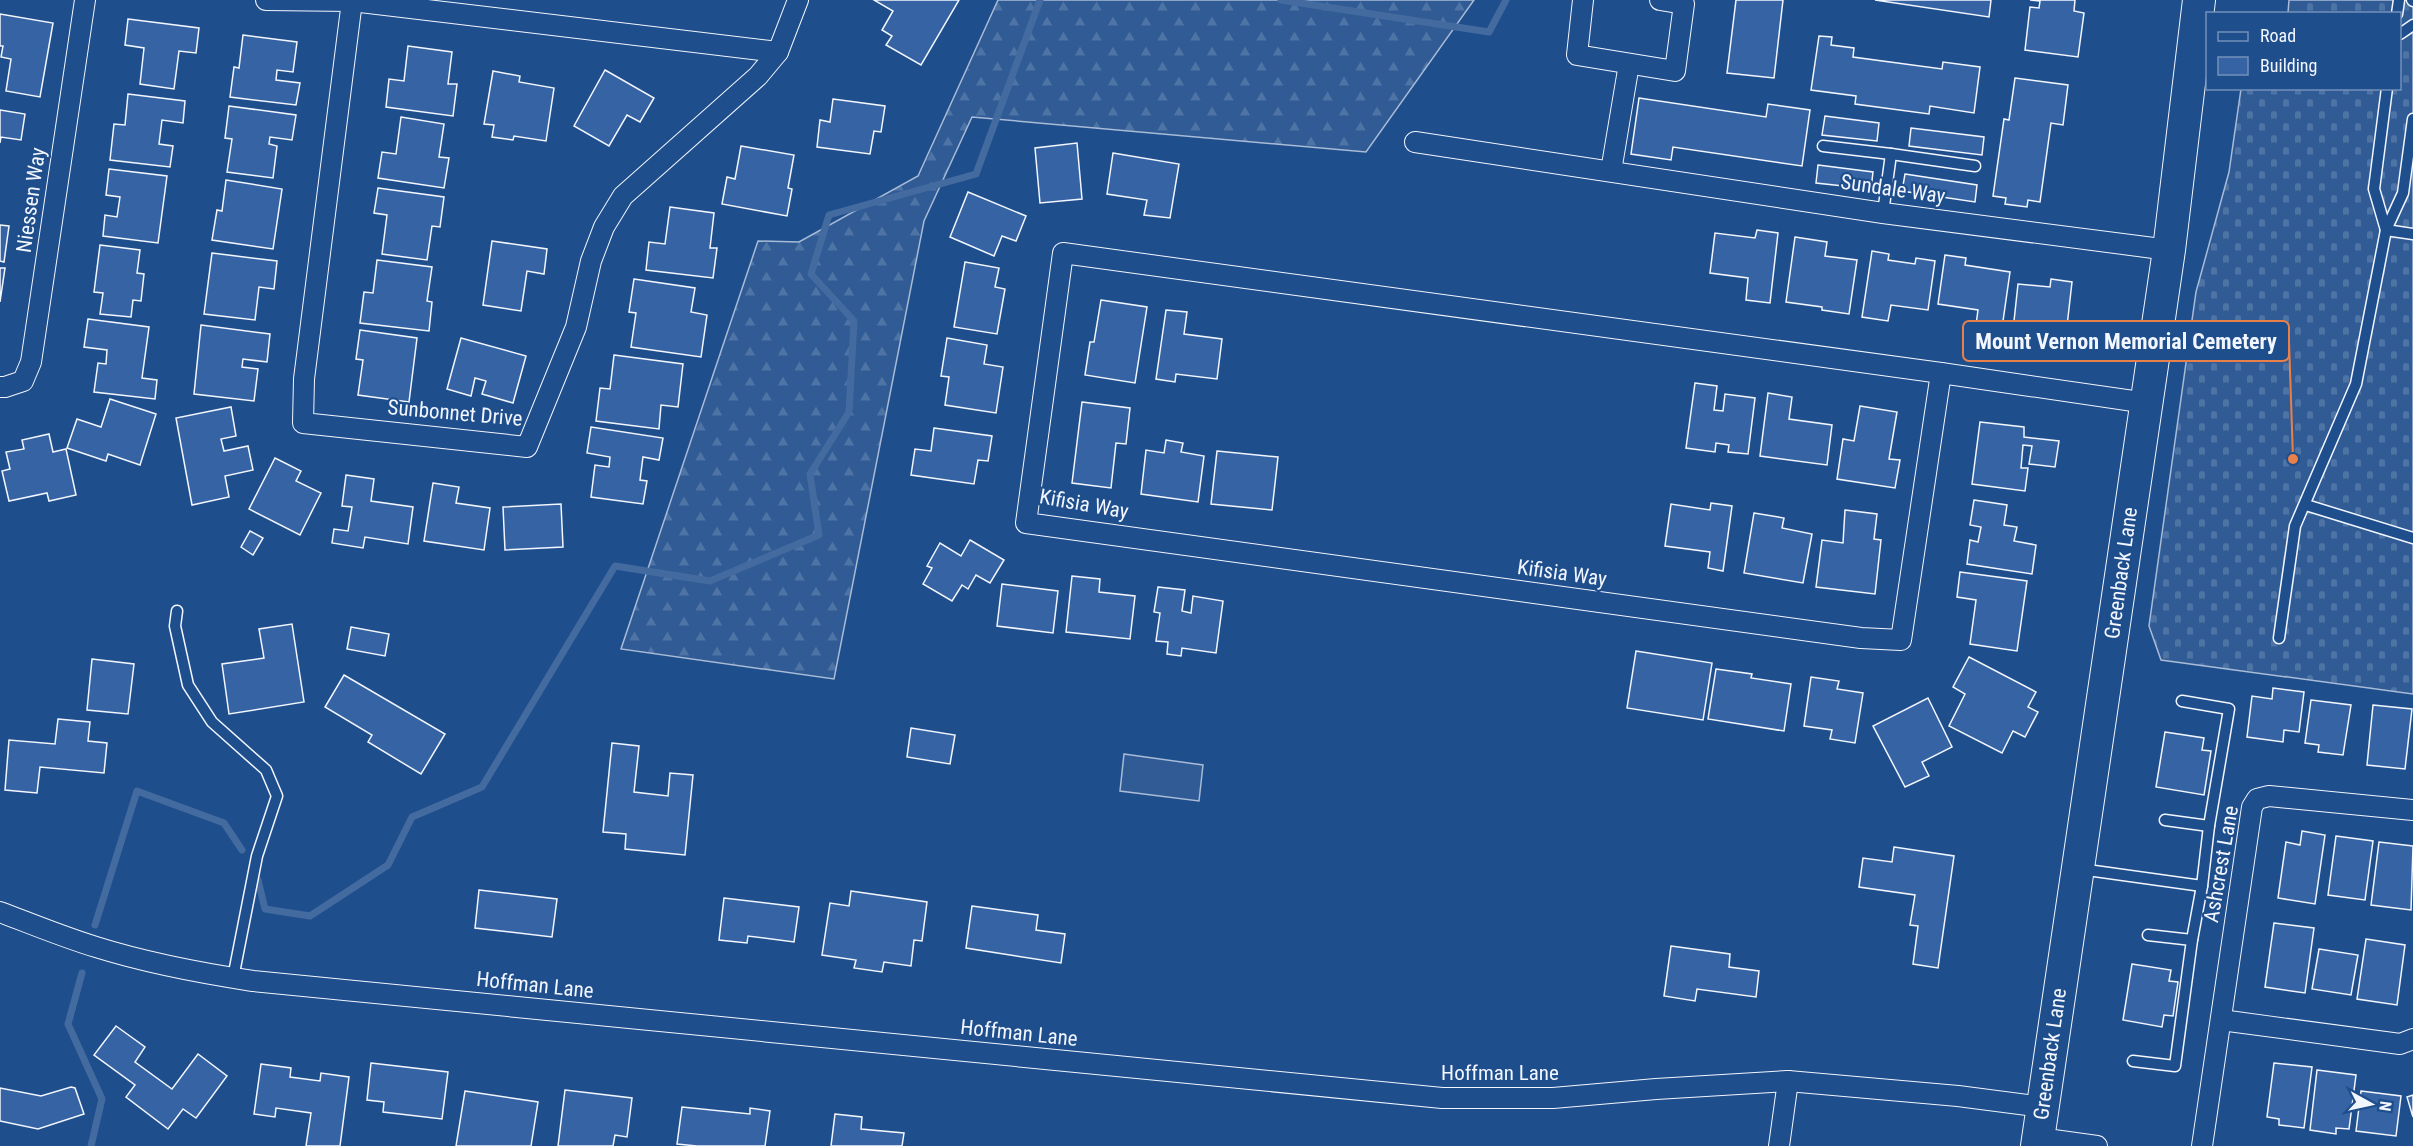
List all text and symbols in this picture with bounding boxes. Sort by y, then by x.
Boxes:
legend [2206,12,2401,90]
text: Road [2260,25,2296,46]
text: Building [2260,55,2317,76]
street label: Niessen Way [12,146,50,254]
street label: Sundale Way [1839,170,1947,208]
callout: Mount Vernon Memorial Cemetery [1963,321,2289,361]
text: Mount Vernon Memorial Cemetery [1975,329,2277,354]
street label: Sunbonnet Drive [387,395,524,431]
street label: Kifisia Way [1038,484,1131,524]
street label: Greenback Lane [2100,505,2142,640]
street label: Kifisia Way [1516,555,1609,591]
street label: Ashcrest Lane [2199,804,2243,924]
street label: Hoffman Lane [475,967,595,1003]
street label: Greenback Lane [2029,986,2071,1121]
street label: Hoffman Lane [959,1015,1079,1051]
street label: Hoffman Lane [1441,1061,1559,1085]
north arrow [2341,1074,2401,1134]
text: N [2375,1100,2395,1112]

